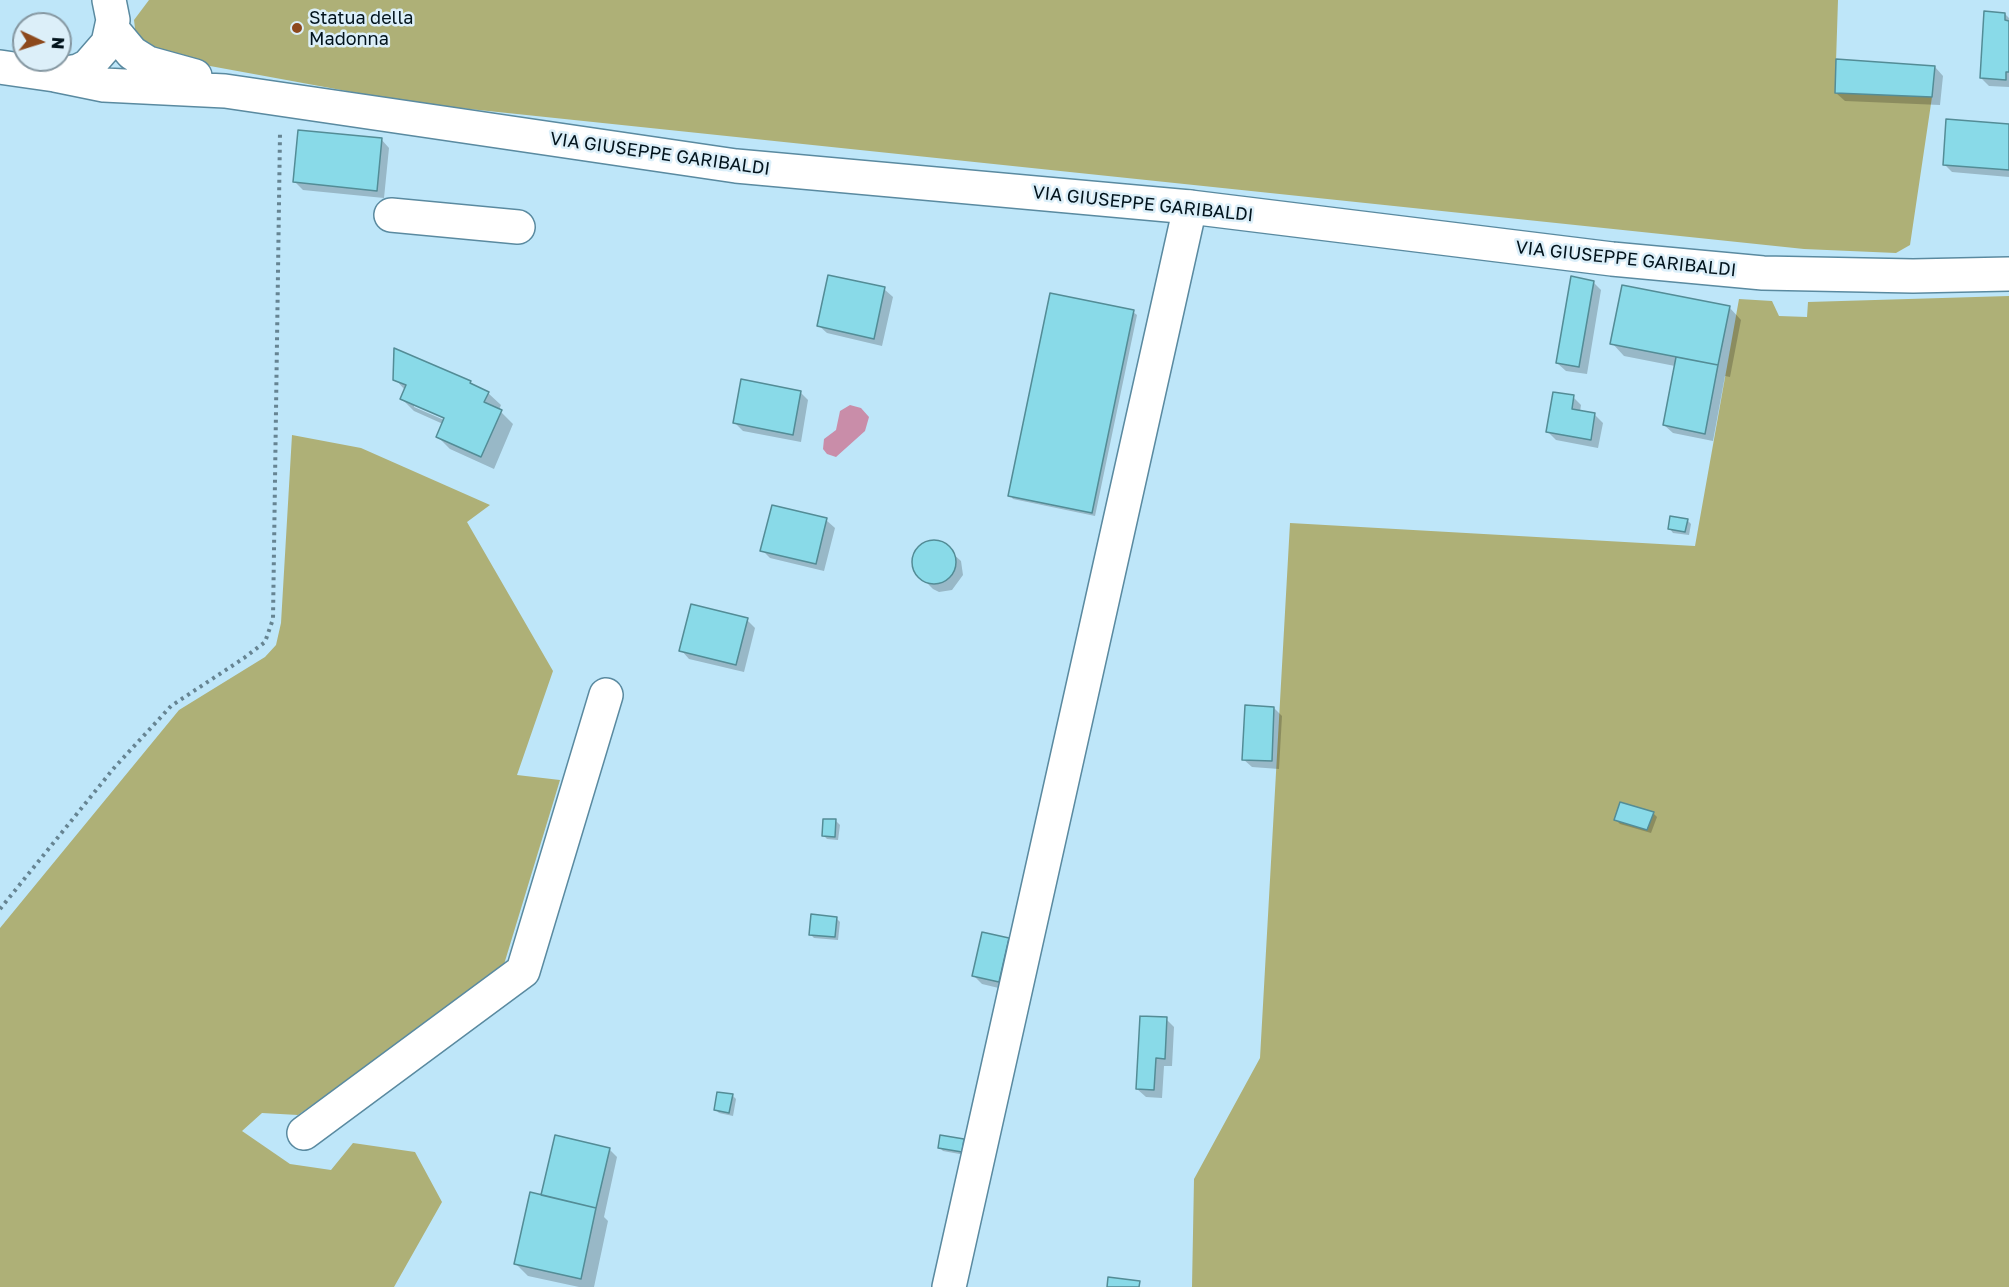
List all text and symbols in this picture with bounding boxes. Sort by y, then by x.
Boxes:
place label: Statua della Madonna [309,7,413,50]
north arrow [12,12,72,72]
marker: Statua della Madonna [290,21,304,35]
text: N [48,36,68,50]
street label: VIA GIUSEPPE GARIBALDI [549,128,771,180]
street label: VIA GIUSEPPE GARIBALDI [1032,182,1254,226]
street label: VIA GIUSEPPE GARIBALDI [1515,237,1737,281]

